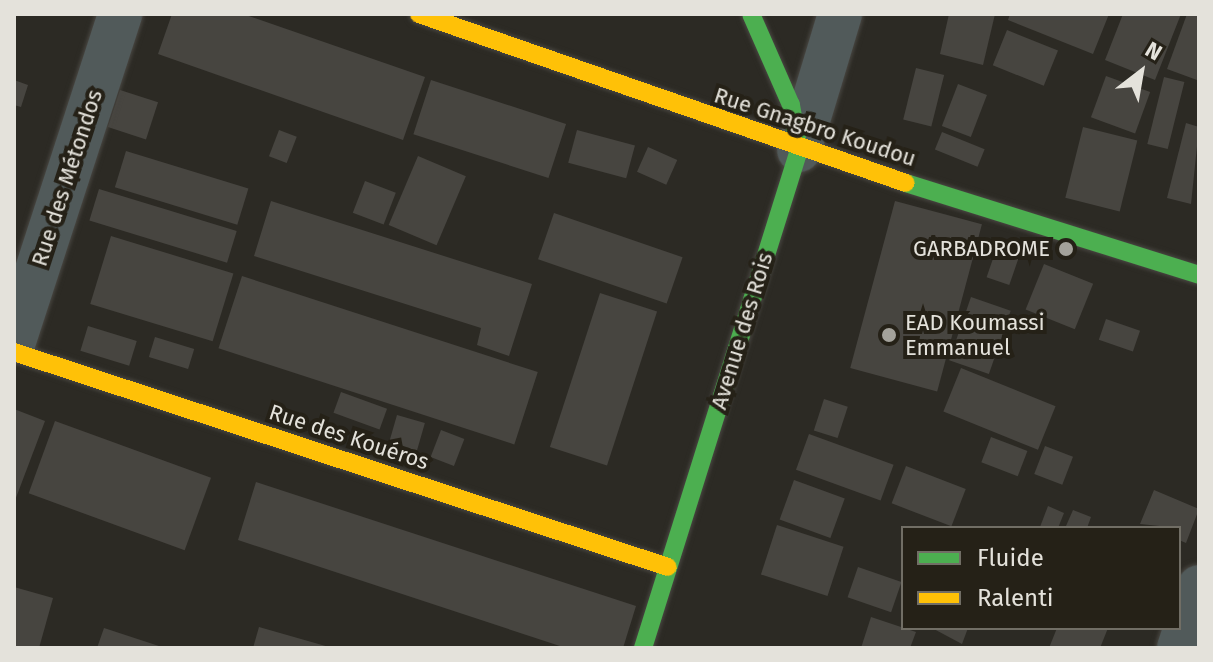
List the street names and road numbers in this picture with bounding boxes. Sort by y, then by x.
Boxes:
street label: Rue Gnagbro Koudou [711,82,919,172]
street label: Rue des Métondos [26,86,108,270]
street label: Avenue des Rois [706,249,778,413]
street label: Rue des Kouéros [266,399,432,475]

